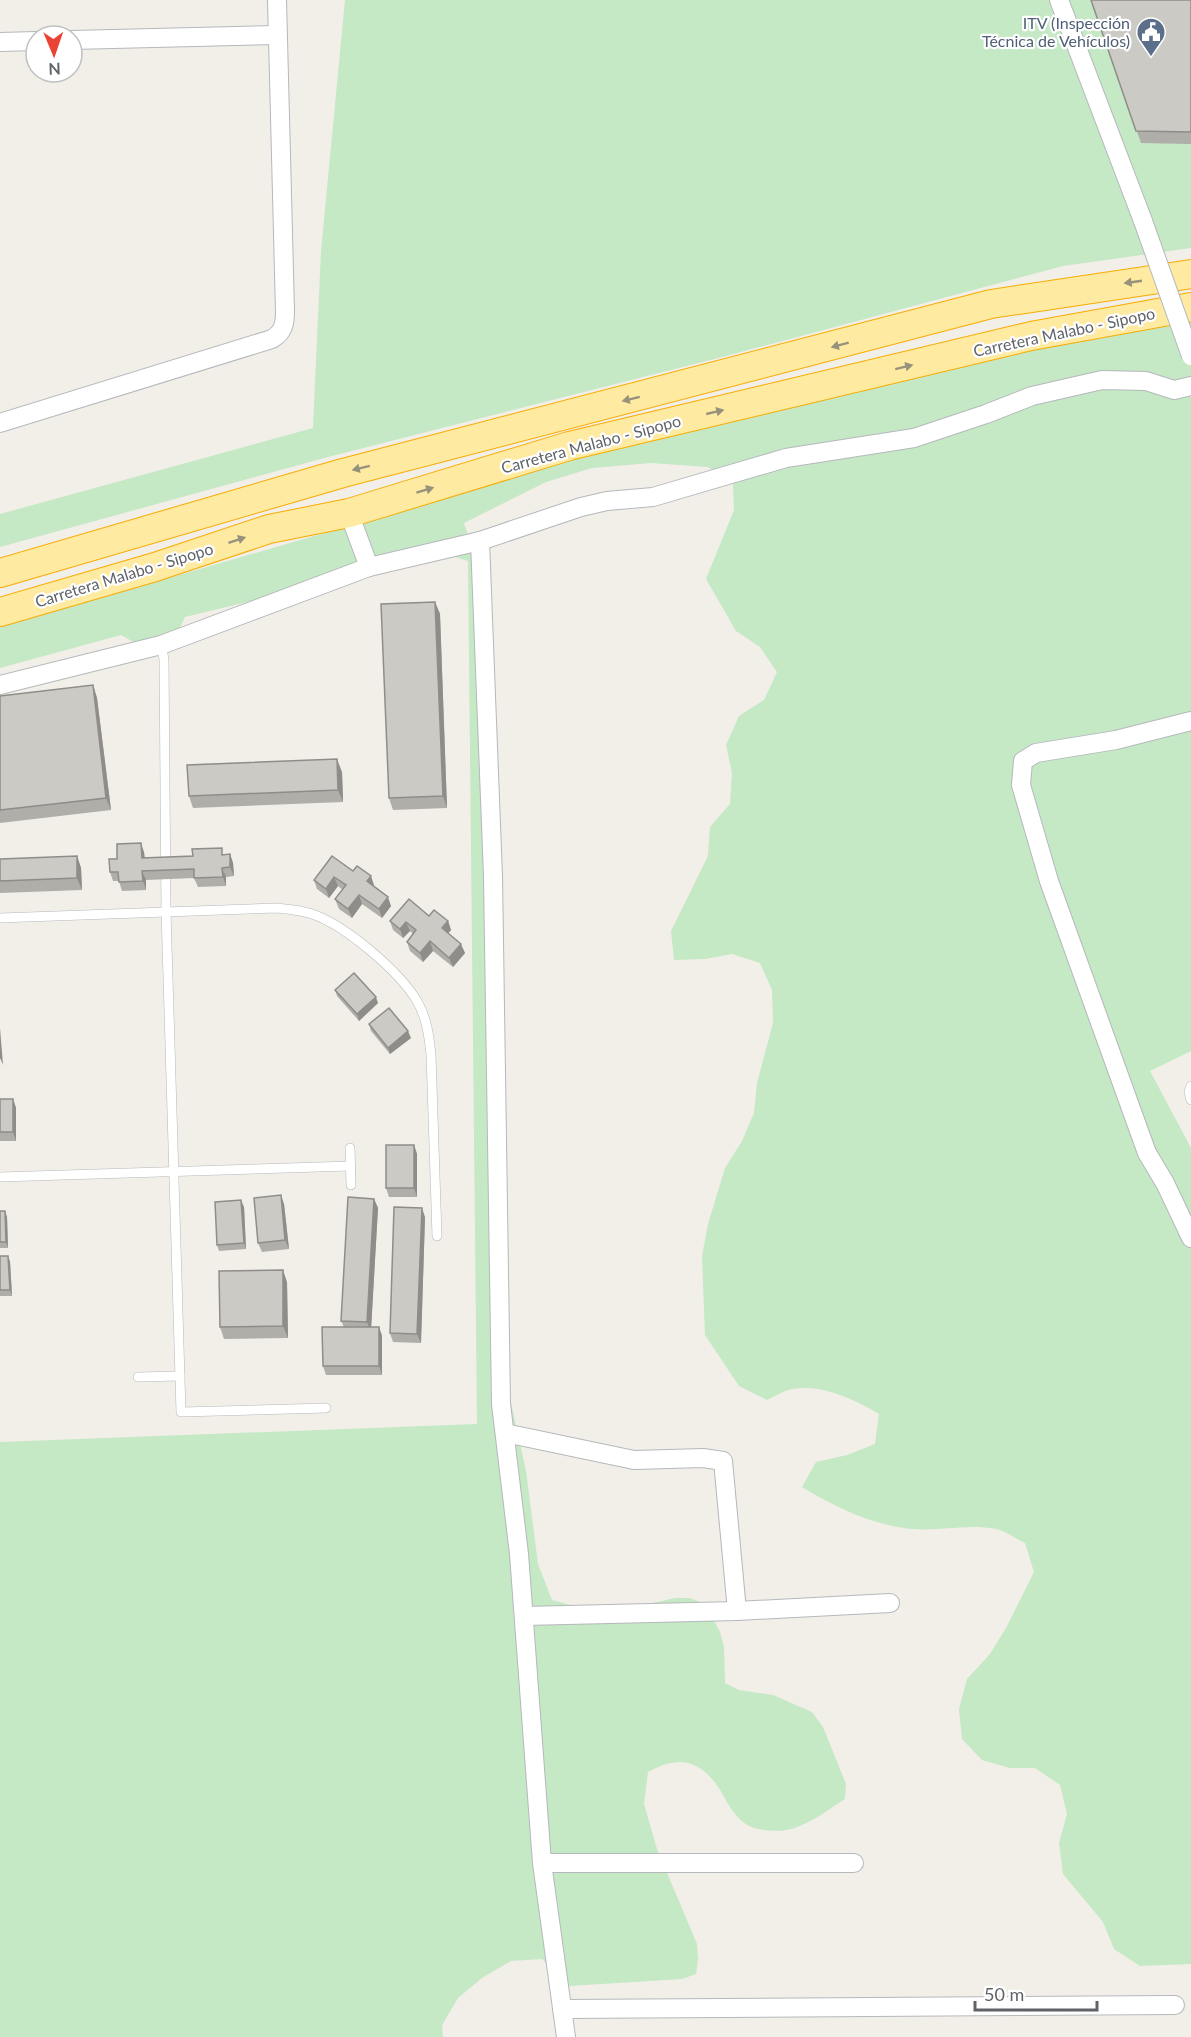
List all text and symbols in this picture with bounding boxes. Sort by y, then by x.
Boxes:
place label: ITV (Inspección Técnica de Vehículos) [982,13,1130,50]
public building icon: ITV (Inspección Técnica de Vehículos) [1135,16,1167,58]
north arrow [24,24,84,84]
text: N [48,60,61,79]
one-way arrow [1123,278,1142,287]
street label: Carretera Malabo - Sipopo [971,303,1156,360]
one-way arrow [831,340,849,350]
one-way arrow [895,361,913,371]
one-way arrow [622,394,640,404]
one-way arrow [705,407,724,416]
street label: Carretera Malabo - Sipopo [499,410,683,477]
one-way arrow [352,464,370,473]
one-way arrow [416,485,434,494]
one-way arrow [228,535,246,544]
street label: Carretera Malabo - Sipopo [33,538,215,611]
scale bar [975,1974,1096,2012]
text: 50 m [984,1983,1024,2005]

